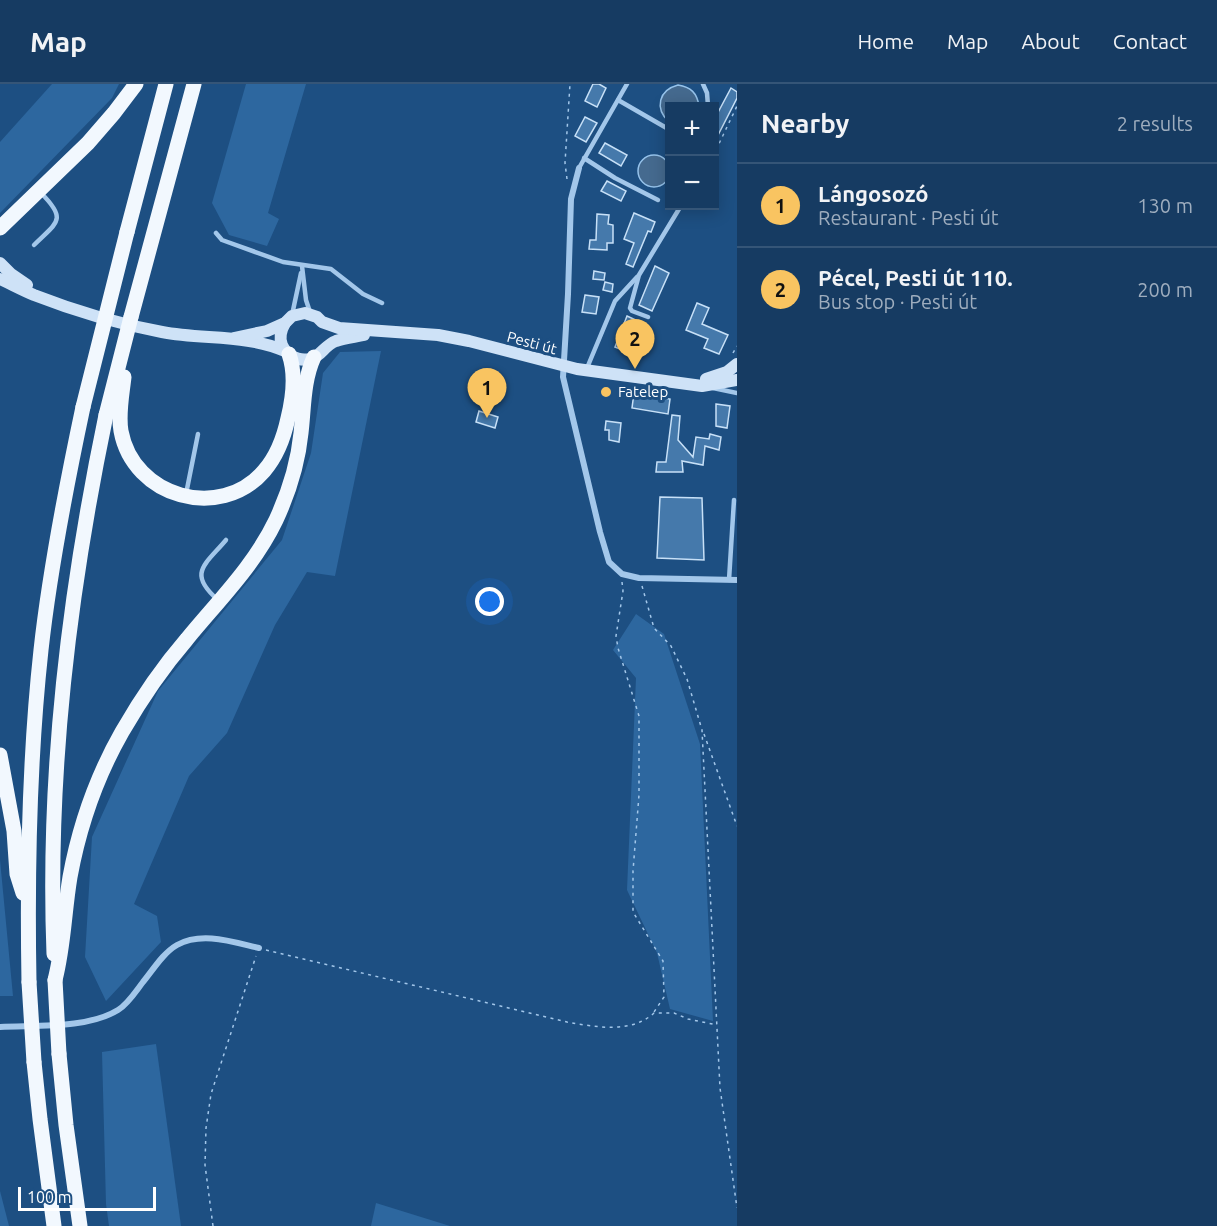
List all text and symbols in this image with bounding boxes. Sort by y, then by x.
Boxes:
text: Map [30,26,87,57]
text: Home [857,29,914,53]
text: Map [947,29,988,53]
text: About [1021,29,1080,53]
text: Contact [1113,29,1187,53]
map controls [665,102,719,210]
button: + [665,102,719,156]
text: Nearby [761,109,849,138]
text: 2 results [1117,112,1193,135]
button: − [665,156,719,210]
text: Lángosozó [818,181,928,206]
text: 1 [775,194,786,217]
text: 130 m [1137,194,1193,217]
text: Restaurant · Pesti út [818,206,999,229]
text: Pécel, Pesti út 110. [818,265,1013,290]
text: 2 [775,278,786,301]
text: 200 m [1137,278,1193,301]
text: Bus stop · Pesti út [818,290,977,313]
pin: 2 [616,320,654,369]
street label: Pesti út [505,328,559,357]
pin: 1 [468,368,506,418]
place label: Fatelep [618,383,668,400]
marker: Fatelep [599,385,613,399]
your location [475,587,504,616]
scale bar [18,1184,156,1212]
text: 100 m [27,1188,72,1206]

